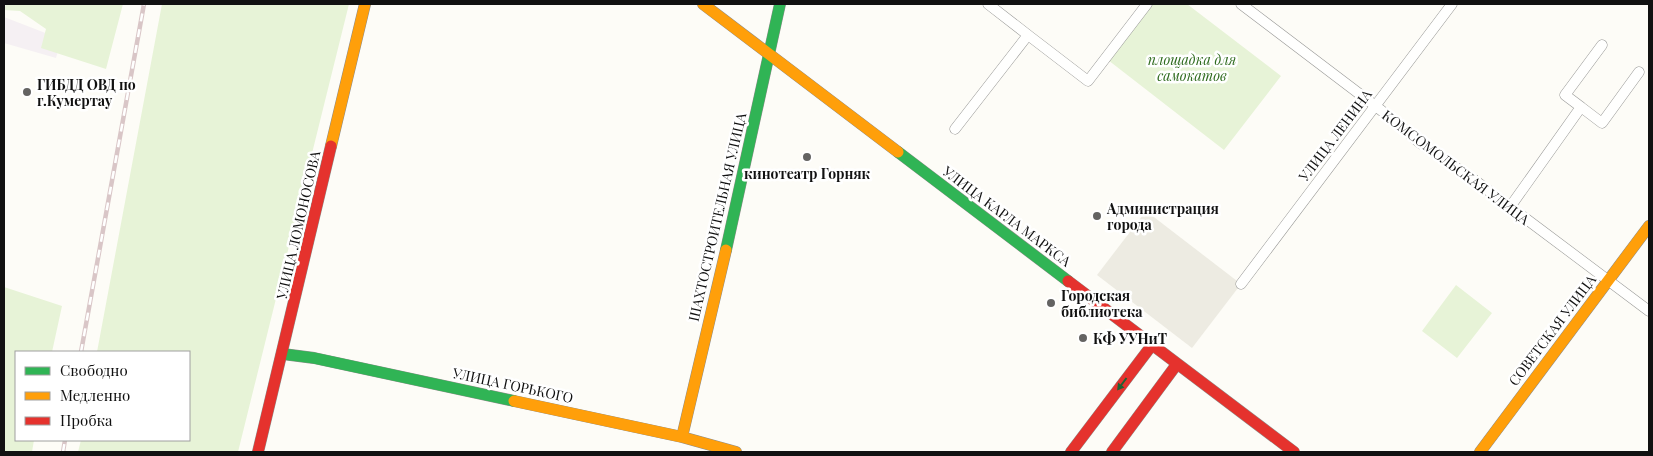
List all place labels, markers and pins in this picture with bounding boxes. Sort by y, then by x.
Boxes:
place label: ГИБДД ОВД по г.Кумертау [37,75,136,110]
marker: ГИБДД ОВД по г.Кумертау [21,86,33,98]
marker: кинотеатр Горняк [801,151,813,163]
place label: кинотеатр Горняк [744,164,871,183]
place label: Администрация города [1106,199,1219,234]
marker: Администрация города [1091,210,1103,222]
place label: Городская библиотека [1061,286,1143,321]
marker: Городская библиотека [1045,297,1057,309]
place label: КФ УУНиТ [1093,329,1167,348]
marker: КФ УУНиТ [1077,332,1089,344]

